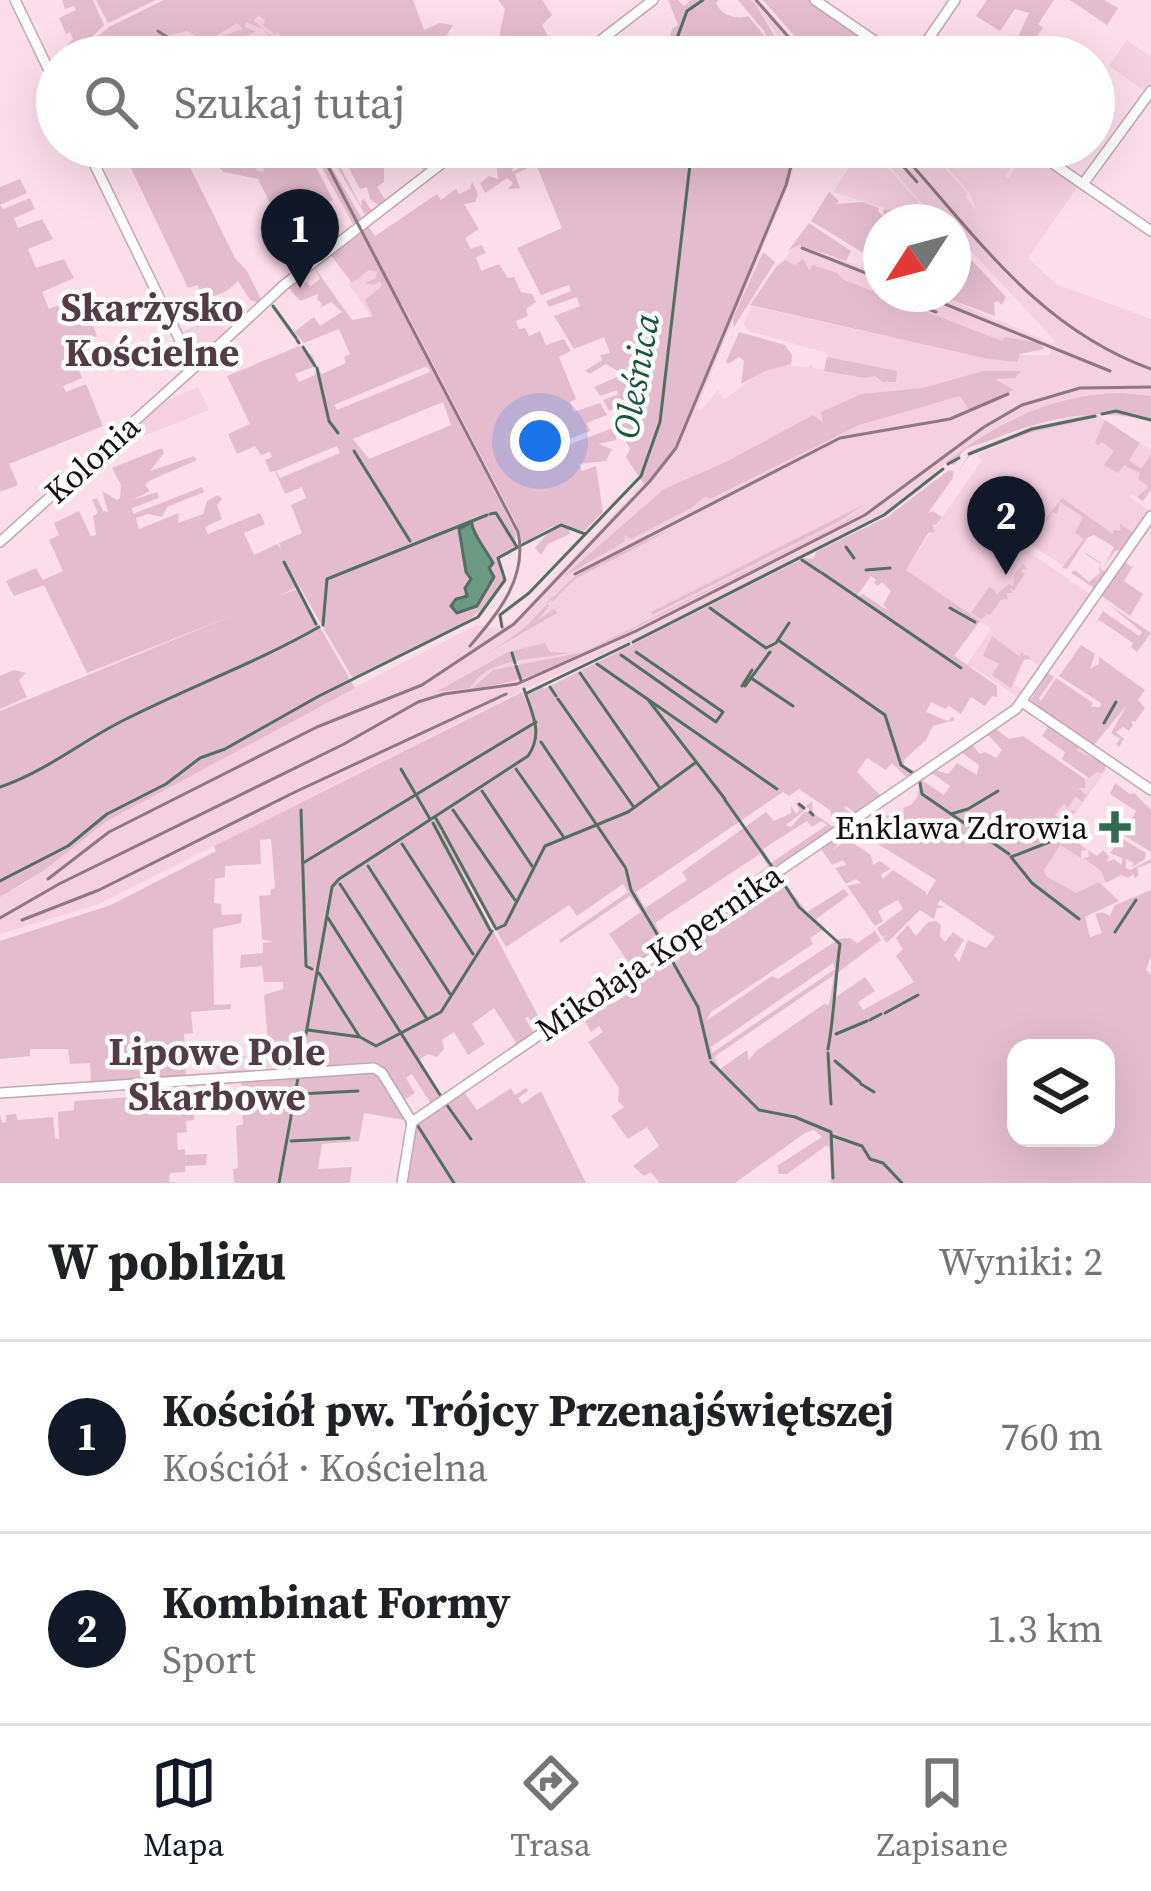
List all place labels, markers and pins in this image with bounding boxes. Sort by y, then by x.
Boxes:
pin: 1 [261,189,339,288]
pin: 2 [967,476,1045,575]
place label: Enklawa Zdrowia [835,805,1088,850]
marker: Enklawa Zdrowia [1099,811,1131,843]

